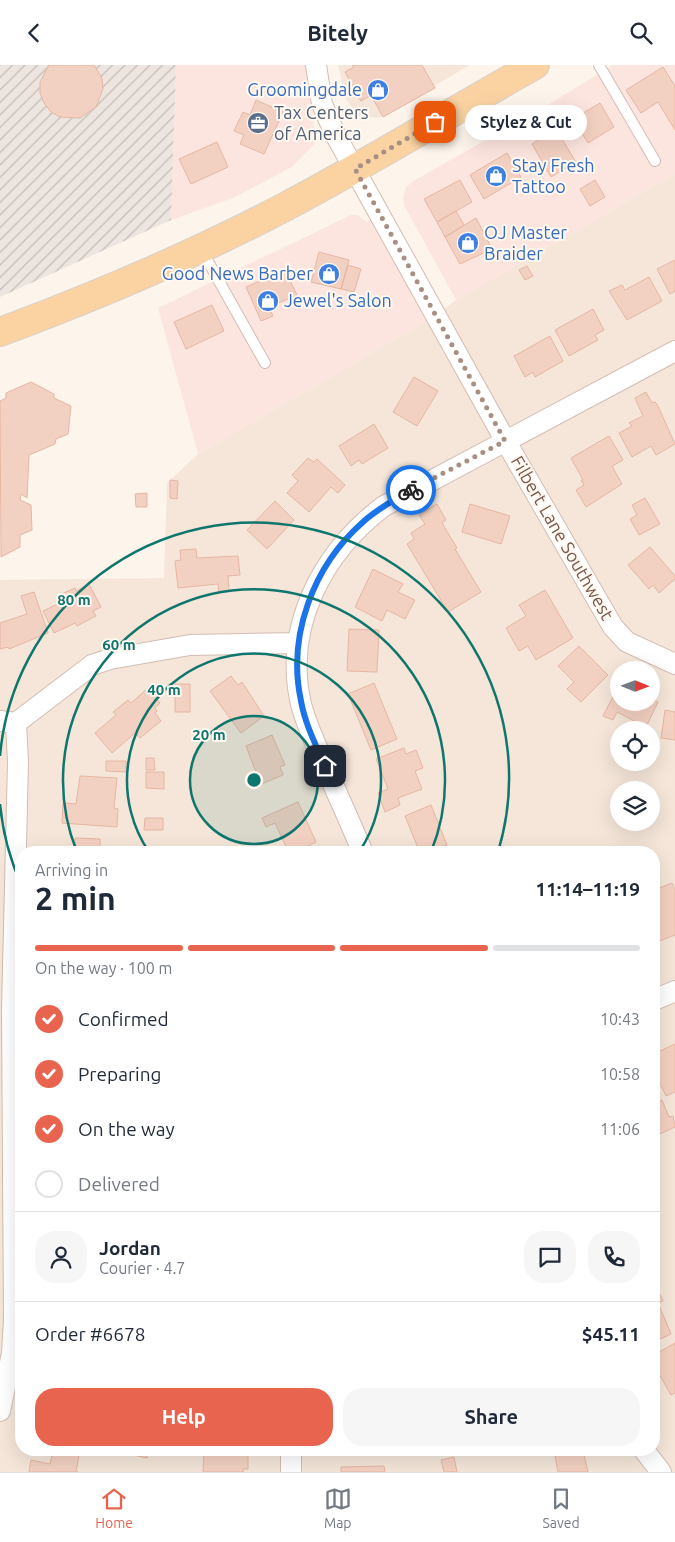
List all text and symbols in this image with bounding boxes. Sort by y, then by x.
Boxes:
icon: back [20,19,48,47]
icon: search [627,19,655,47]
text: Bitely [307,20,368,45]
shop icon: Groomingdale [366,78,390,102]
place label: Groomingdale [247,79,362,99]
pin [414,101,456,143]
place label: Tax Centers of America [274,102,369,143]
callout: Stylez & Cut [465,105,588,139]
icon: bag [421,108,449,136]
office icon: Tax Centers of America [246,111,270,135]
text: Stylez & Cut [480,113,572,131]
place label: Stay Fresh Tattoo [512,155,595,196]
shop icon: Stay Fresh Tattoo [484,164,508,188]
place label: OJ Master Braider [484,222,567,263]
shop icon: OJ Master Braider [456,231,480,255]
shop icon: Good News Barber [317,262,341,286]
place label: Good News Barber [162,263,313,283]
shop icon: Jewel's Salon [256,289,280,313]
place label: Jewel's Salon [284,290,392,310]
street label: Filbert Lane Southwest [508,452,618,623]
courier [386,465,436,515]
icon: bike [397,476,425,504]
text: 80 m [57,591,91,608]
text: 60 m [102,636,136,653]
north arrow [610,661,660,711]
map controls [610,661,660,831]
text: 40 m [147,681,181,698]
button: locate [610,721,660,771]
text: 20 m [192,726,226,743]
pin [304,745,346,787]
icon: home [311,752,339,780]
centre of rings [245,771,263,789]
button: layers [610,781,660,831]
text: Arriving in [35,861,108,879]
text: 11:14–11:19 [535,878,640,900]
text: 2 min [35,880,116,916]
text: On the way · 100 m [35,959,172,977]
icon: check [35,1005,63,1033]
text: Confirmed [78,1008,169,1030]
text: 10:43 [600,1010,640,1028]
icon: check [35,1060,63,1088]
text: Preparing [78,1063,162,1085]
text: 10:58 [600,1065,640,1083]
icon: check [35,1115,63,1143]
text: On the way [78,1118,175,1140]
text: 11:06 [600,1120,640,1138]
text: Delivered [78,1173,160,1195]
button: person [35,1231,87,1283]
button: chat [524,1231,576,1283]
button: phone [588,1231,640,1283]
text: Jordan [99,1237,161,1259]
text: Courier · 4.7 [99,1259,185,1277]
text: Order #6678 [35,1323,145,1345]
text: $45.11 [582,1323,640,1345]
button: Help [35,1388,333,1446]
button: Share [343,1388,640,1446]
tab: Home [95,1485,133,1531]
tab: Map [324,1485,352,1531]
tab: Saved [542,1485,580,1531]

